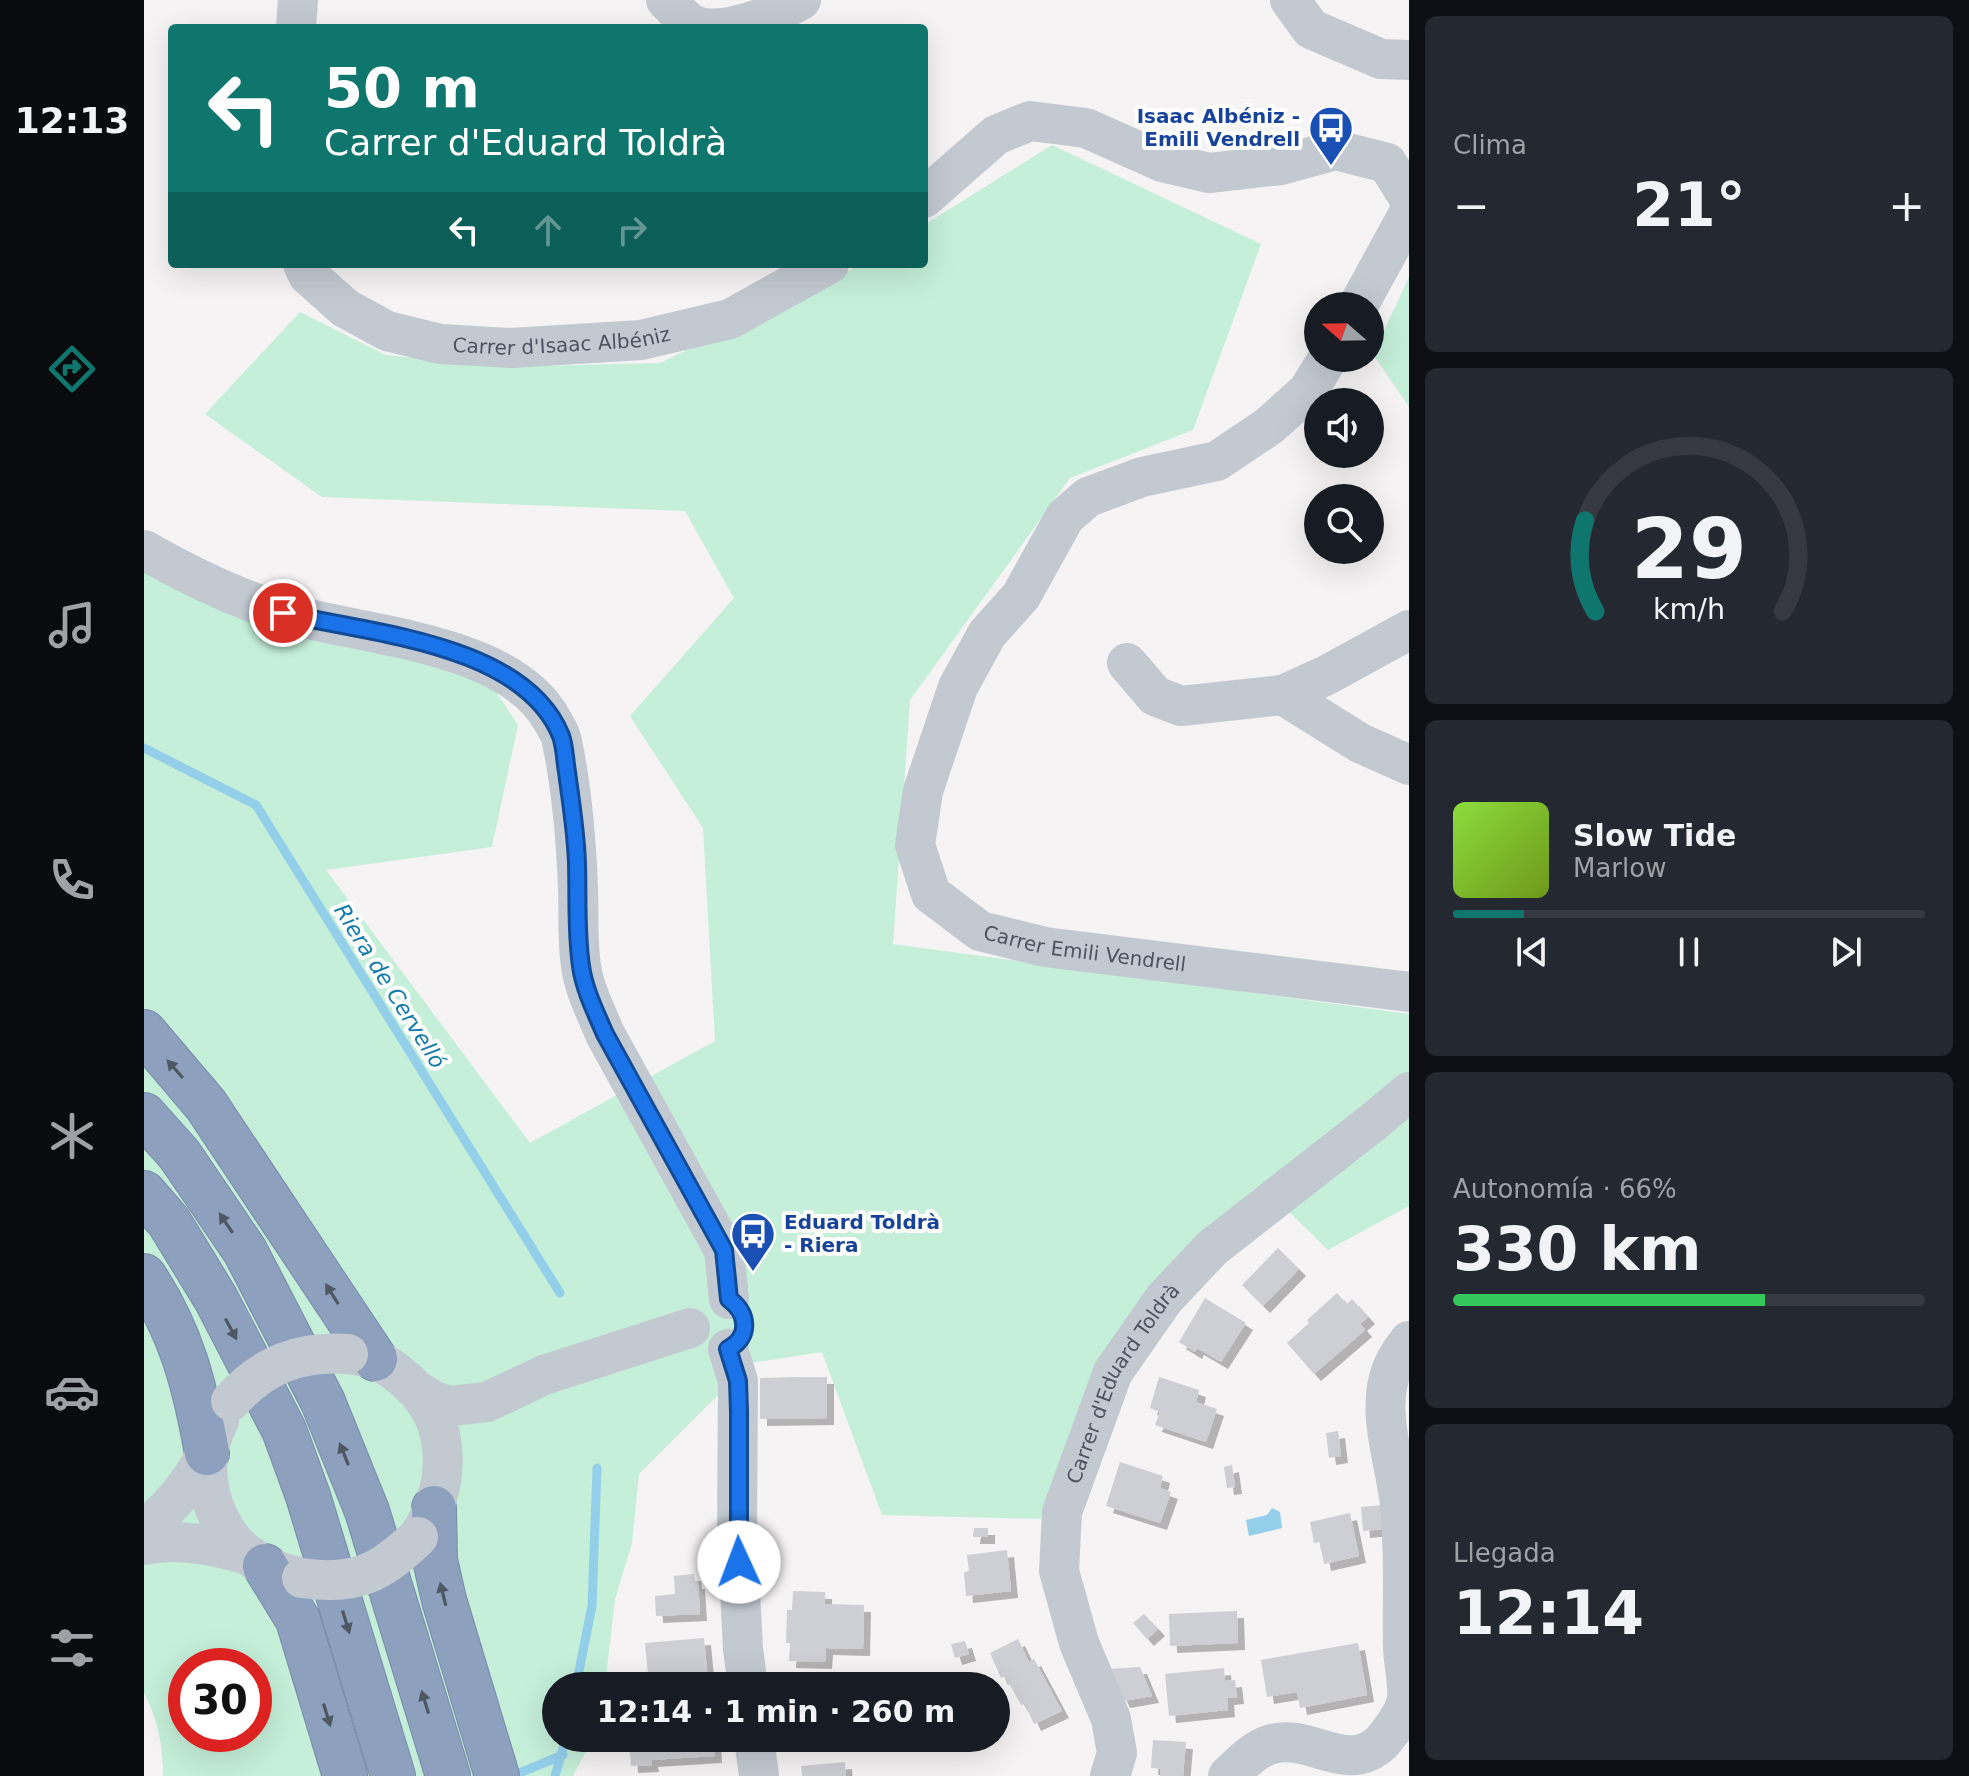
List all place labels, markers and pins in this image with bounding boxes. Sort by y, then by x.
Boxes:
place label: Isaac Albéniz - Emili Vendrell [1137,104,1300,151]
bus stop icon: Isaac Albéniz - Emili Vendrell [1307,104,1355,167]
pin [249,579,317,647]
bus stop icon: Eduard Toldrà - Riera [729,1210,777,1273]
place label: Eduard Toldrà - Riera [784,1210,940,1257]

